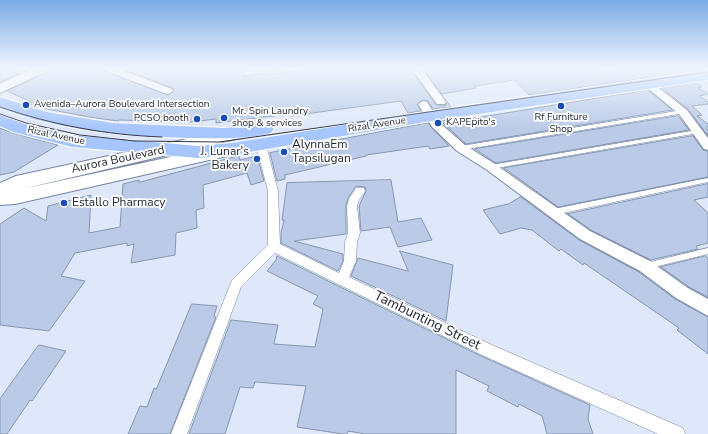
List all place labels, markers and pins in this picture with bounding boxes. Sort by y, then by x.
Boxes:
place label: Avenida–Aurora Boulevard Intersection [34,99,209,111]
marker: Avenida–Aurora Boulevard Intersection [21,100,31,110]
marker: Rf Furniture Shop [556,101,566,111]
place label: Mr. Spin Laundry shop & services [232,106,308,130]
place label: Rf Furniture Shop [534,112,588,136]
place label: PCSO booth [134,113,189,125]
marker: Mr. Spin Laundry shop & services [219,113,229,123]
marker: PCSO booth [192,114,202,124]
place label: KAPEpito's [446,117,496,129]
marker: KAPEpito's [433,118,443,128]
place label: AlynnaEm Tapsilugan [292,138,351,166]
place label: J. Lunar's Bakery [200,145,249,173]
marker: AlynnaEm Tapsilugan [279,147,289,157]
marker: J. Lunar's Bakery [252,154,262,164]
place label: Estallo Pharmacy [72,196,165,210]
marker: Estallo Pharmacy [59,198,69,208]

